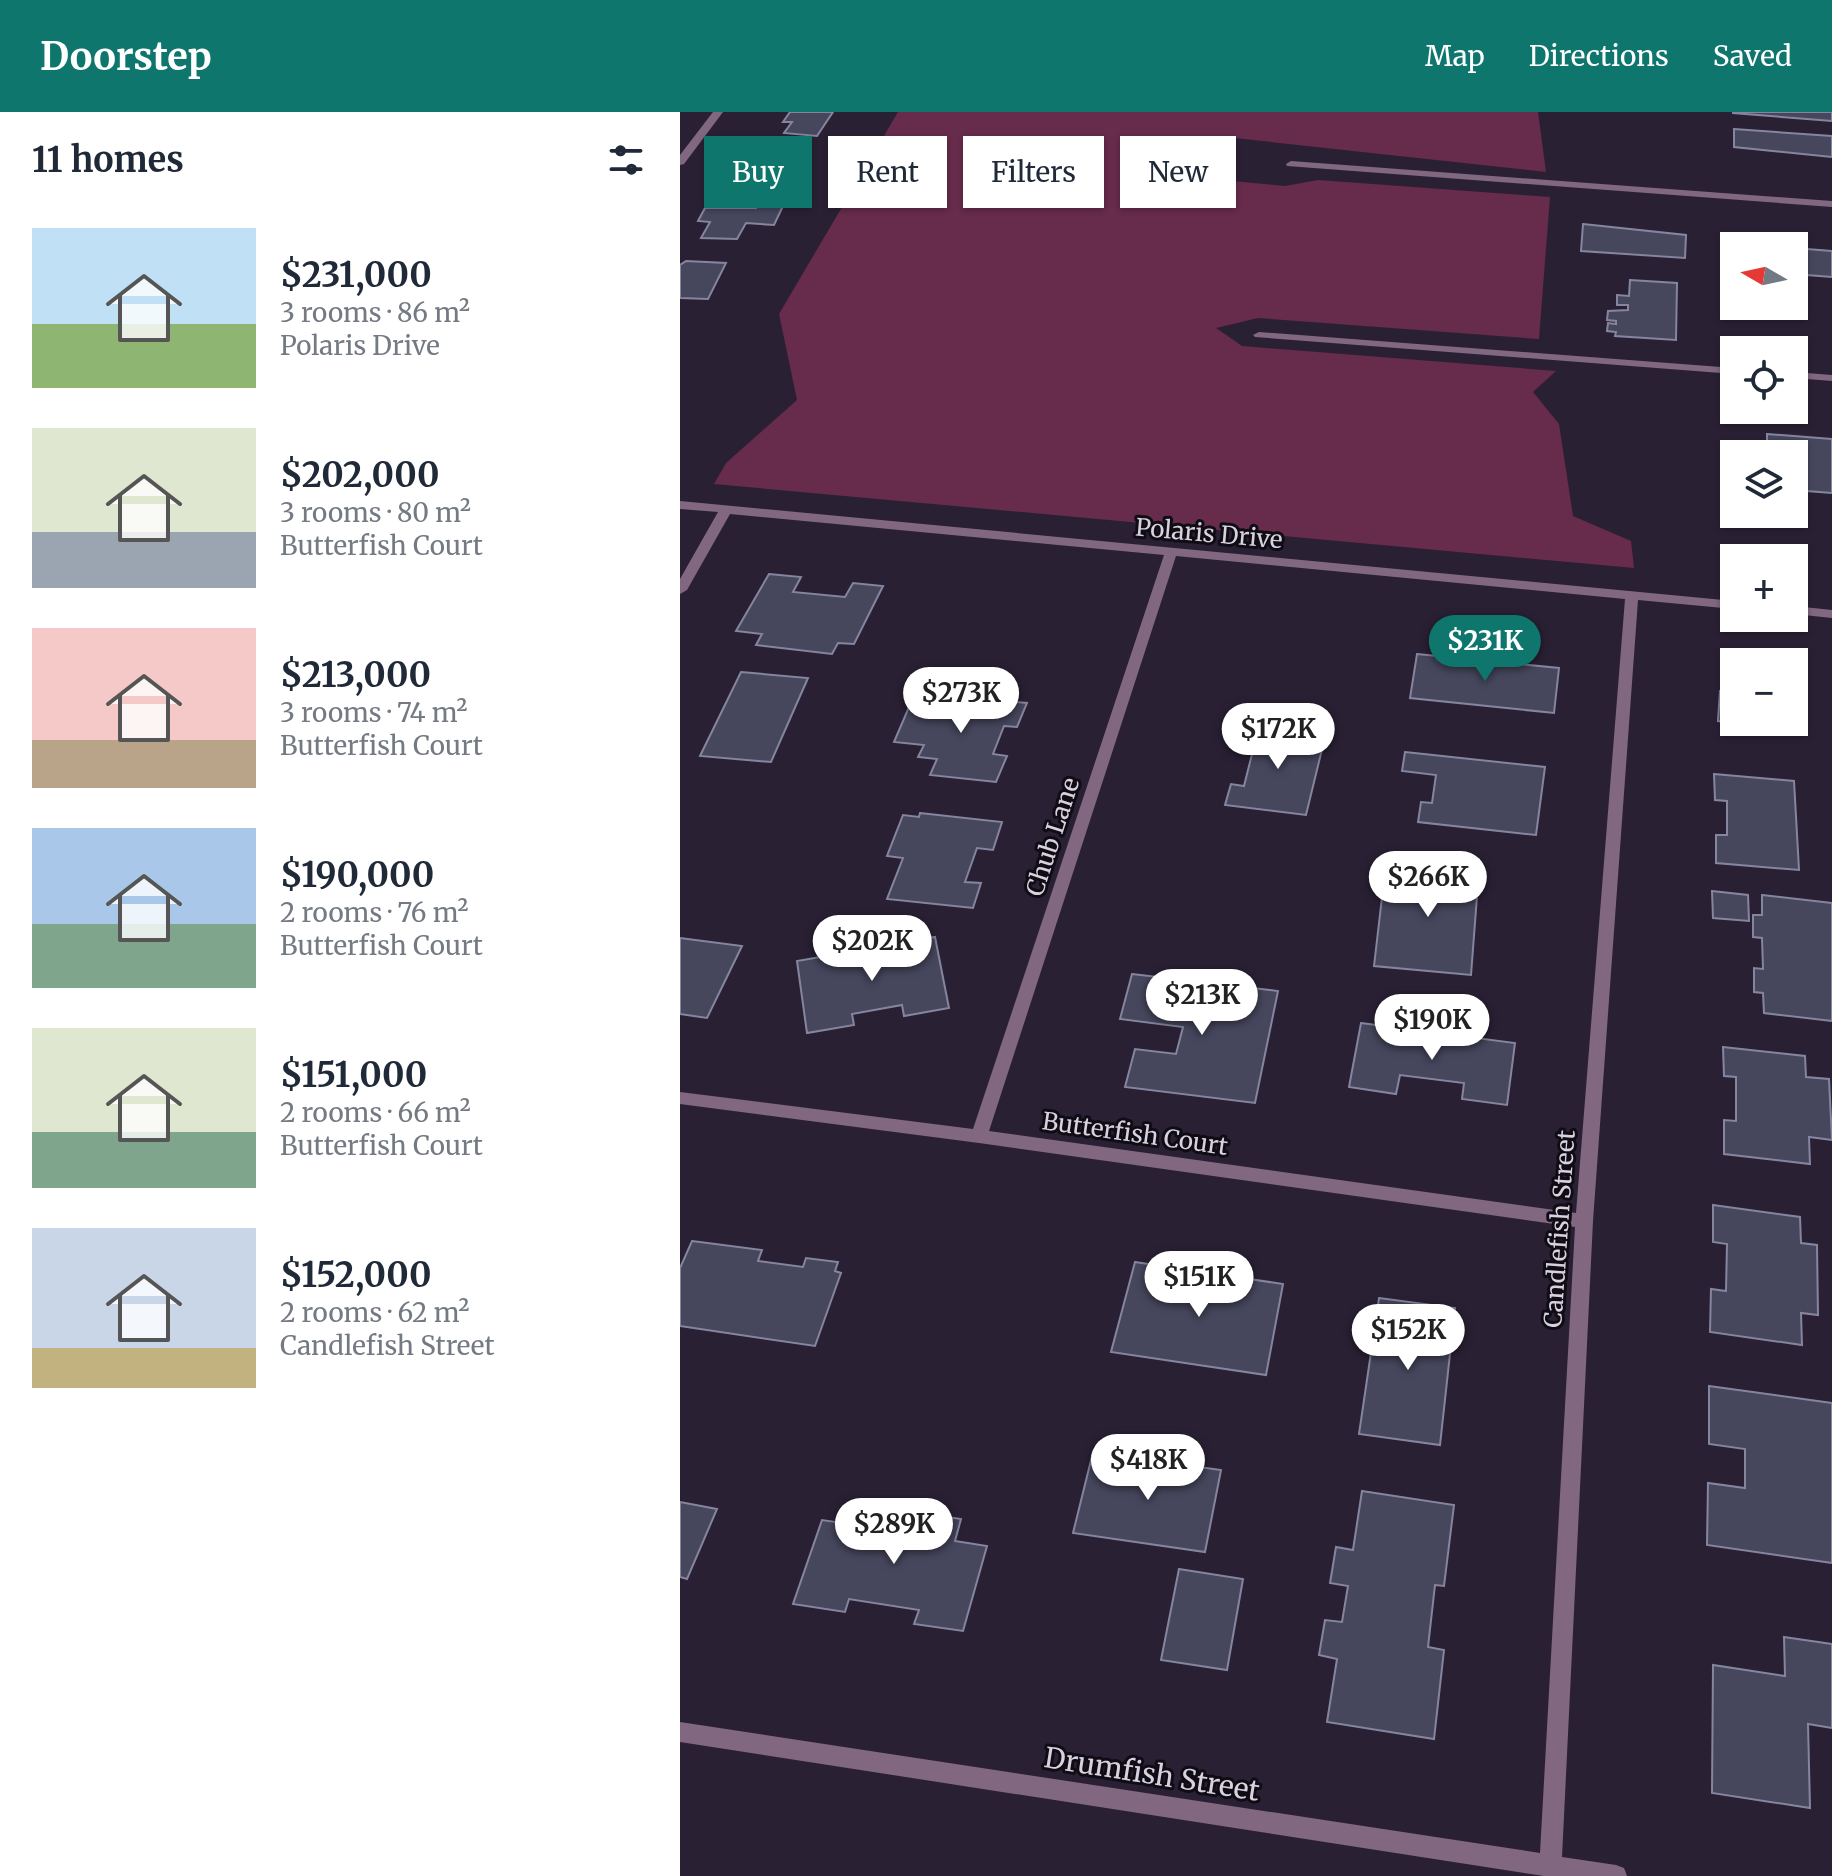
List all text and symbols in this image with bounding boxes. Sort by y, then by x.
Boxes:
text: Doorstep [40,33,212,80]
text: Map [1425,38,1485,74]
text: Directions [1529,38,1669,74]
text: Saved [1713,38,1792,74]
chip: Buy [704,136,812,208]
chip: Rent [828,136,947,208]
chip: Filters [963,136,1104,208]
chip: New [1120,136,1236,208]
icon: filters [604,138,648,182]
text: 11 homes [32,139,184,181]
north arrow [1720,232,1808,320]
map controls [1720,232,1808,736]
text: $231,000 [280,254,432,296]
icon: home [96,260,192,356]
text: 3 rooms · 86 m² [280,296,470,329]
text: Polaris Drive [280,329,440,362]
button: locate [1720,336,1808,424]
button: layers [1720,440,1808,528]
text: $202,000 [280,454,439,496]
icon: home [96,460,192,556]
text: 3 rooms · 80 m² [280,496,471,529]
street label: Polaris Drive [1134,512,1284,555]
text: Butterfish Court [280,529,483,562]
button: + [1720,544,1808,632]
pin: $231K [1429,615,1541,683]
text: $231K [1447,624,1523,657]
button: − [1720,648,1808,736]
text: $213,000 [280,654,431,696]
icon: home [96,660,192,756]
pin: $273K [905,667,1017,735]
text: $273K [921,676,1001,709]
text: 3 rooms · 74 m² [280,696,467,729]
pin: $172K [1222,703,1334,771]
text: $172K [1240,712,1316,745]
text: Butterfish Court [280,729,483,762]
street label: Chub Lane [1019,774,1086,900]
pin: $266K [1372,851,1484,919]
text: $190,000 [280,854,434,896]
icon: home [96,860,192,956]
text: $266K [1387,860,1469,893]
text: 2 rooms · 76 m² [280,896,468,929]
pin: $202K [816,915,928,983]
text: $202K [831,924,913,957]
text: Butterfish Court [280,929,483,962]
pin: $213K [1146,969,1258,1037]
text: $213K [1164,978,1240,1011]
pin: $190K [1376,994,1488,1062]
text: $190K [1392,1003,1472,1036]
text: $151,000 [280,1054,427,1096]
icon: home [96,1060,192,1156]
text: 2 rooms · 66 m² [280,1096,471,1129]
street label: Butterfish Court [1040,1105,1231,1162]
street label: Candlefish Street [1537,1128,1582,1329]
text: Butterfish Court [280,1129,483,1162]
pin: $151K [1143,1251,1255,1319]
text: $152,000 [280,1254,432,1296]
icon: home [96,1260,192,1356]
text: $151K [1163,1260,1235,1293]
text: 2 rooms · 62 m² [280,1296,469,1329]
pin: $152K [1352,1304,1464,1372]
text: $152K [1370,1313,1446,1346]
text: Candlefish Street [280,1329,495,1362]
pin: $418K [1092,1434,1204,1502]
text: $418K [1109,1443,1187,1476]
pin: $289K [838,1498,950,1566]
text: $289K [853,1507,935,1540]
street label: Drumfish Street [1042,1739,1262,1809]

